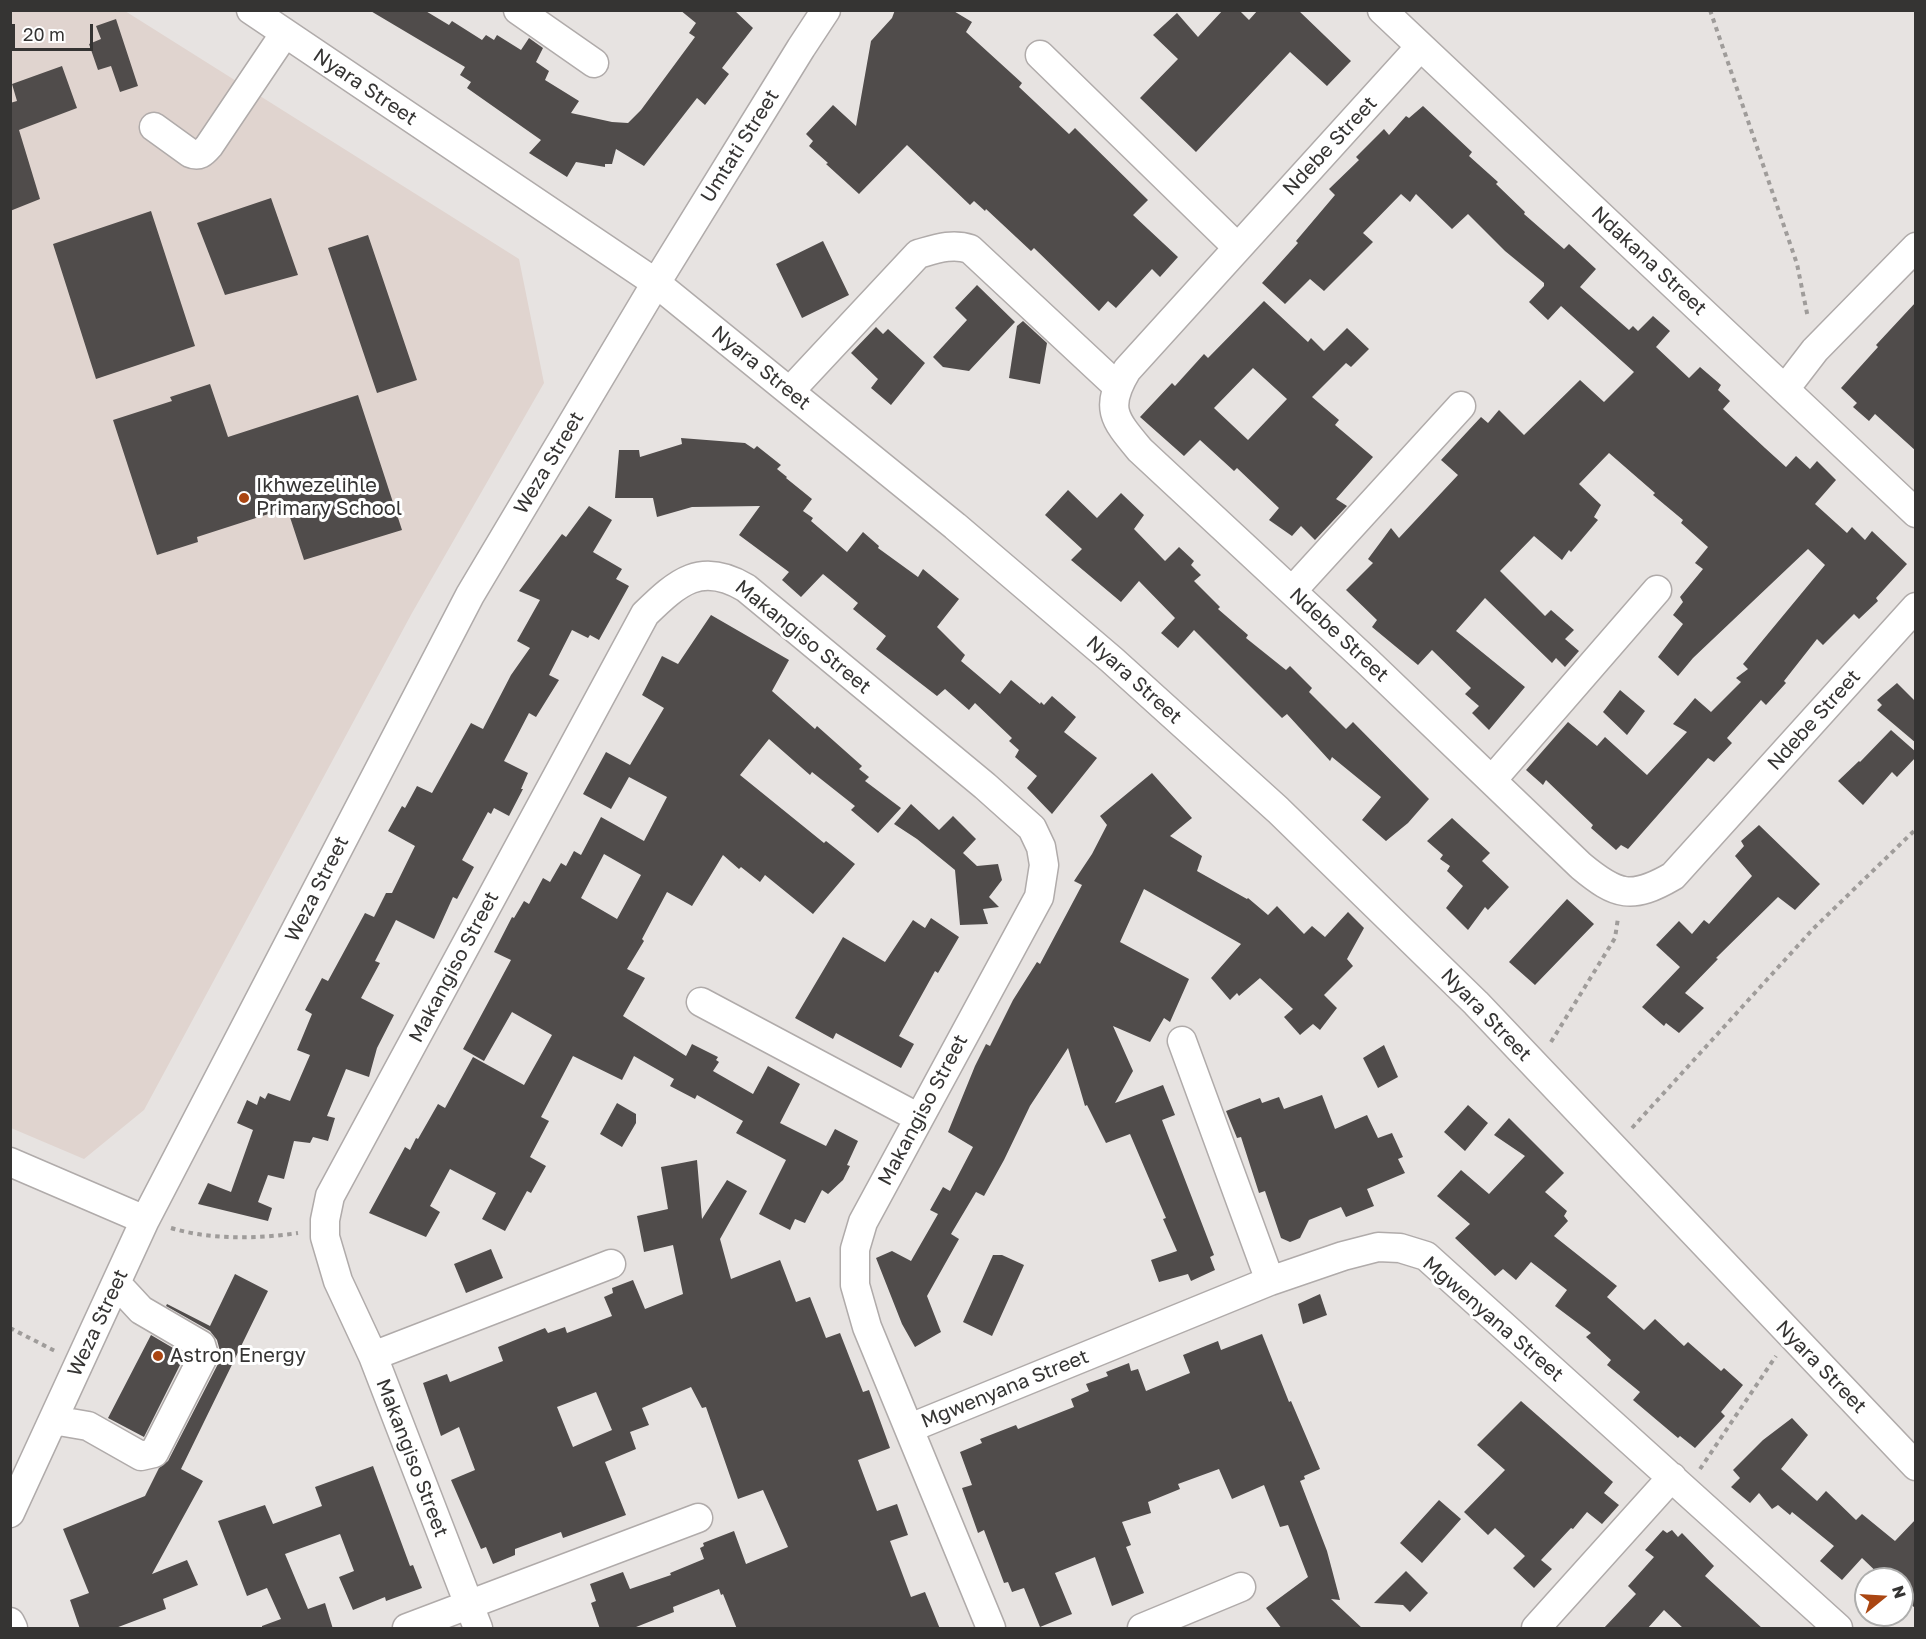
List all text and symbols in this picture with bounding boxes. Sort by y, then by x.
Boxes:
scale bar [15,12,96,50]
text: 20 m [23,23,65,45]
street label: Nyara Street [308,43,422,131]
street label: Umtati Street [696,85,784,207]
street label: Ndebe Street [1278,91,1382,201]
street label: Ndakana Street [1586,201,1712,321]
street label: Nyara Street [707,321,815,415]
street label: Weza Street [509,407,589,519]
place label: Ikhwezelihle Primary School [256,474,402,521]
marker: Ikhwezelihle Primary School [237,491,251,505]
street label: Makangiso Street [730,575,876,699]
street label: Ndebe Street [1284,583,1394,687]
street label: Nyara Street [1081,631,1187,729]
street label: Ndebe Street [1763,665,1865,775]
street label: Weza Street [280,832,354,946]
street label: Makangiso Street [404,887,504,1047]
street label: Nyara Street [1436,963,1536,1067]
street label: Makangiso Street [873,1030,973,1190]
street label: Mgwenyana Street [1418,1251,1568,1387]
street label: Weza Street [63,1265,133,1381]
street label: Nyara Street [1771,1315,1871,1419]
place label: Astron Energy [170,1344,306,1368]
street label: Mgwenyana Street [918,1344,1092,1434]
marker: Astron Energy [151,1349,165,1363]
street label: Makangiso Street [371,1375,453,1541]
north arrow [1854,1567,1914,1627]
text: N [1888,1583,1911,1601]

